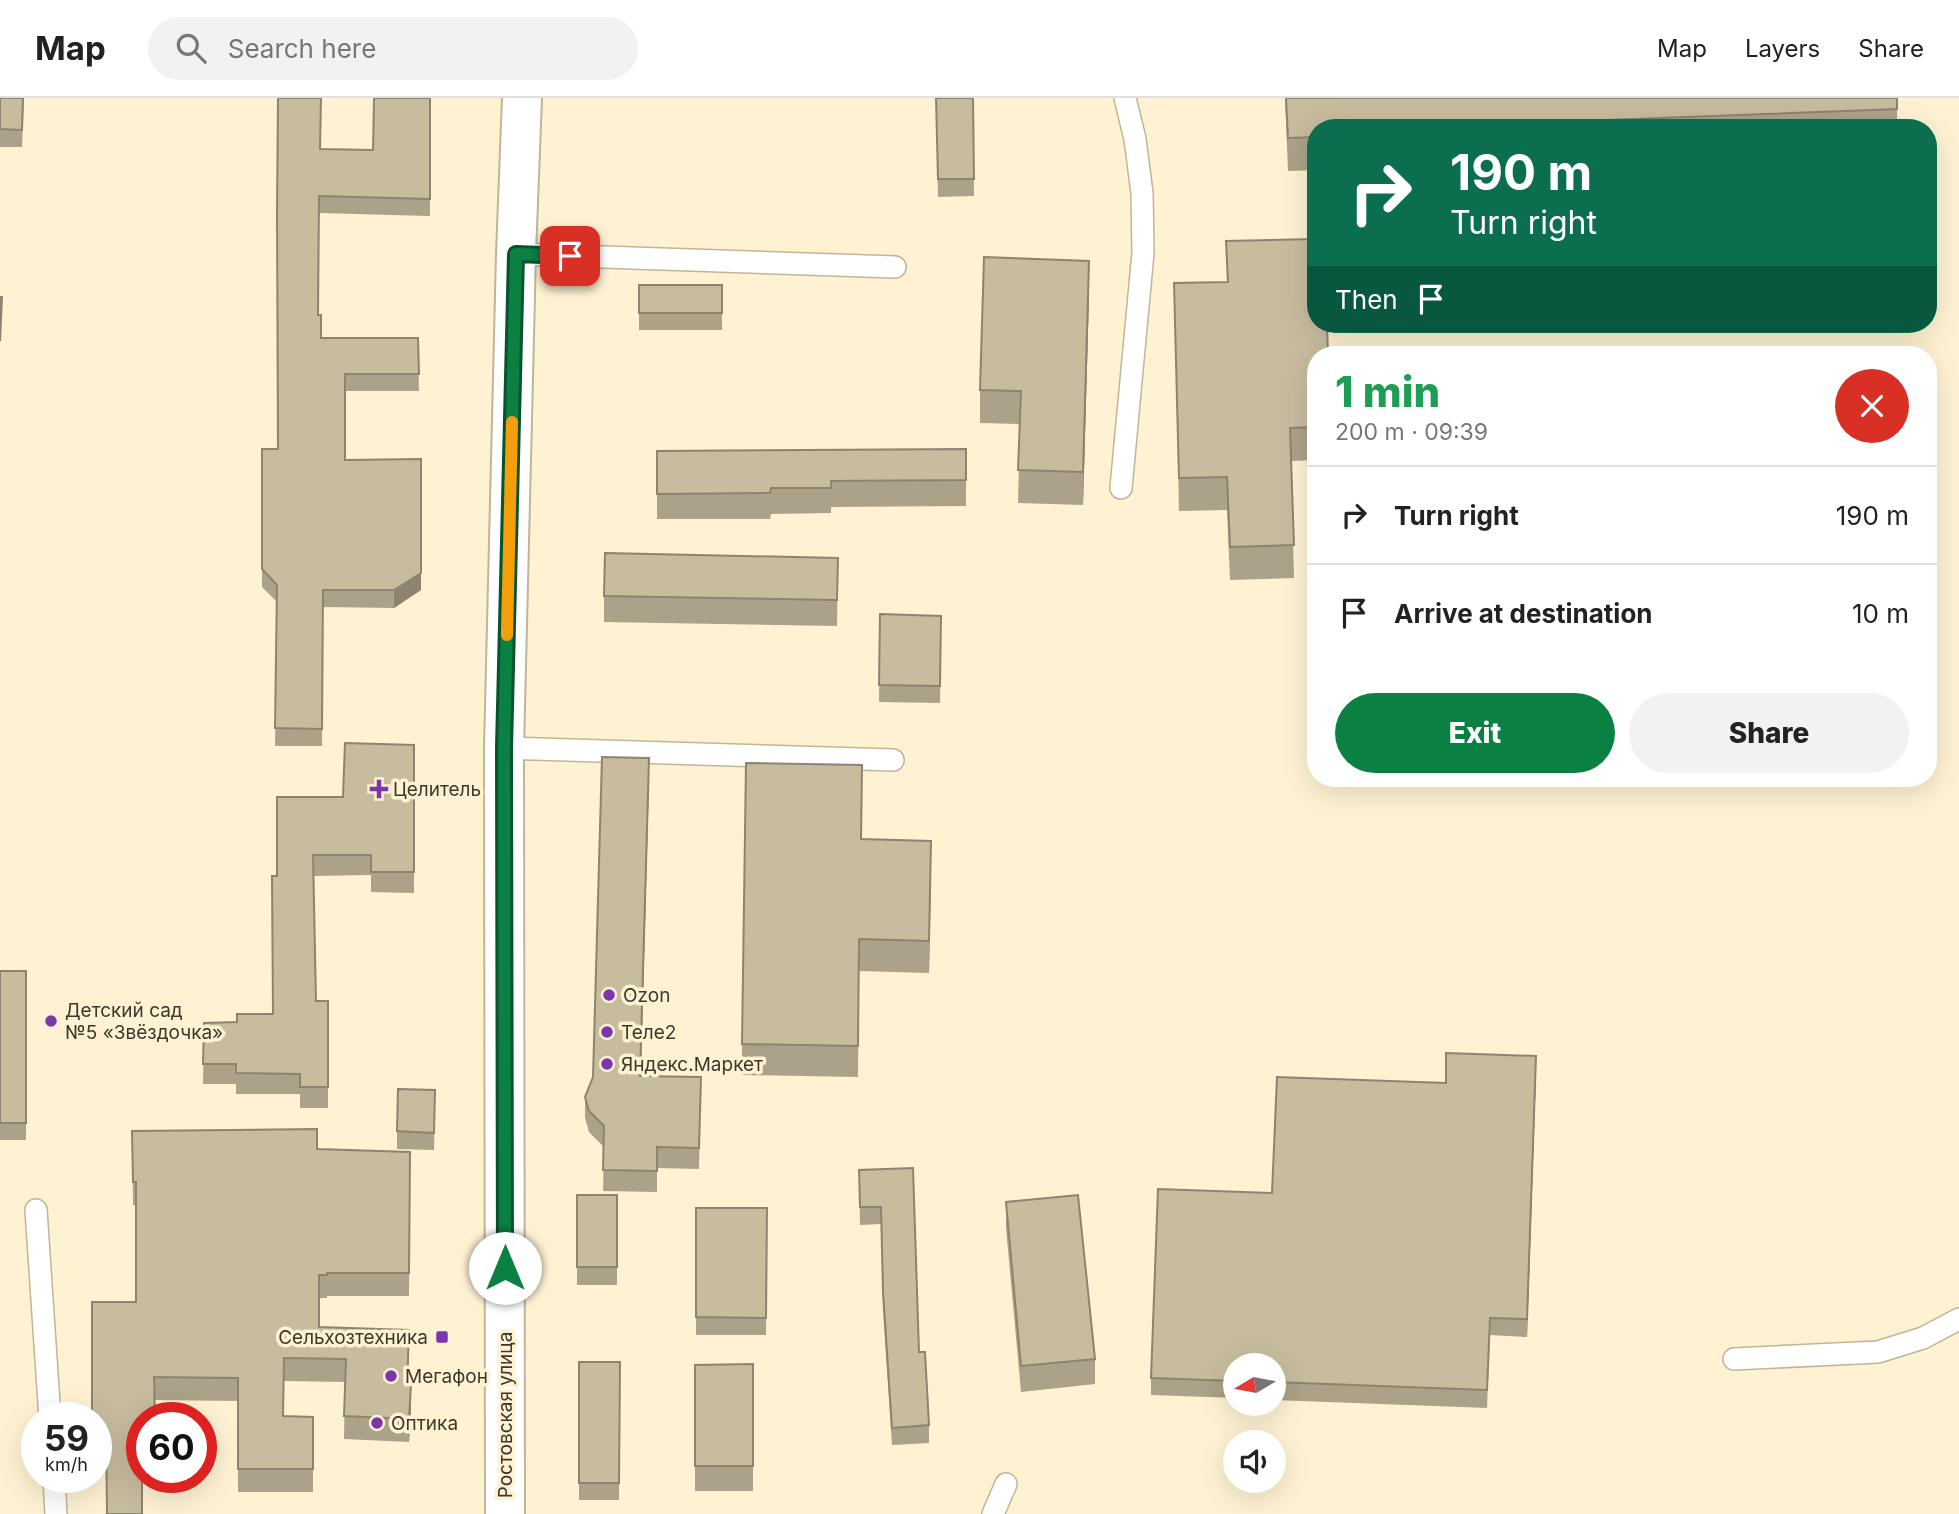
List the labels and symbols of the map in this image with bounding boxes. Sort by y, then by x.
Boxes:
pin [540,226,600,286]
place label: Целитель [393,778,481,801]
marker: Целитель [371,781,387,797]
place label: Ozon [623,984,670,1007]
marker: Ozon [601,987,617,1003]
place label: Детский сад №5 «Звёздочка» [65,999,223,1044]
marker: Детский сад №5 «Звёздочка» [43,1013,59,1029]
place label: Теле2 [621,1021,676,1044]
marker: Теле2 [599,1024,615,1040]
place label: Яндекс.Маркет [621,1053,763,1076]
marker: Яндекс.Маркет [599,1056,615,1072]
position arrow [468,1231,542,1305]
place label: Сельхозтехника [278,1326,428,1349]
marker: Сельхозтехника [434,1329,450,1345]
street label: Ростовская улица [494,1332,517,1498]
north arrow [1223,1353,1286,1416]
place label: Мегафон [405,1365,488,1388]
marker: Мегафон [383,1368,399,1384]
speed limit sign: 60 [126,1402,217,1493]
place label: Оптика [391,1412,458,1435]
marker: Оптика [369,1415,385,1431]

